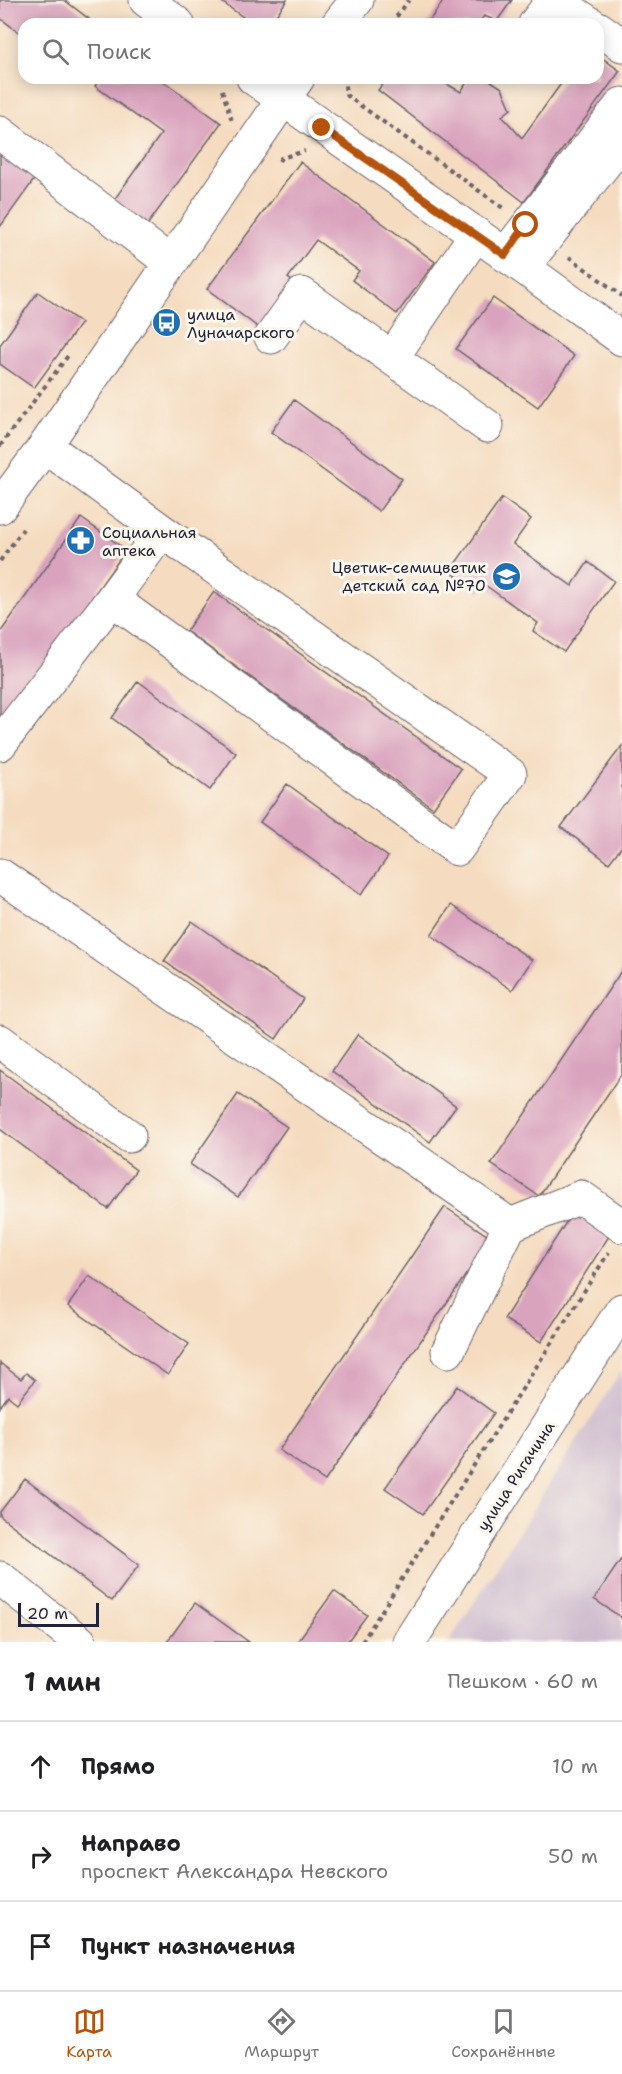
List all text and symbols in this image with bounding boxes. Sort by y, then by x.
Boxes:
search box [18,18,604,84]
icon: search [39,35,72,68]
text: Поиск [87,37,151,66]
route end [308,114,334,140]
route start [512,211,538,237]
place label: улица Луначарского [187,304,295,343]
bus stop icon: улица Луначарского [150,307,182,339]
place label: Социальная аптека [102,522,196,561]
pharmacy icon: Социальная аптека [65,525,97,557]
place label: Цветик-семицветик детский сад №70 [332,557,486,596]
school or university icon: Цветик-семицветик детский сад №70 [491,560,523,592]
street label: улица Ригачина [473,1417,559,1535]
scale bar [18,1600,99,1628]
text: 20 m [27,1603,68,1624]
text: 1 мин [24,1664,101,1699]
text: Пешком · 60 m [447,1668,598,1694]
icon: ahead [24,1750,57,1783]
text: Прямо [81,1752,155,1781]
text: 10 m [552,1753,598,1779]
text: Направо [81,1829,181,1858]
icon: right [24,1840,57,1873]
text: 50 m [548,1843,598,1869]
text: проспект Александра Невского [81,1858,388,1884]
icon: arrive [24,1930,57,1963]
text: Пункт назначения [81,1932,295,1961]
tab: Карта [66,2005,112,2062]
tab: Маршрут [244,2005,319,2062]
tab: Сохранённые [451,2005,556,2062]

